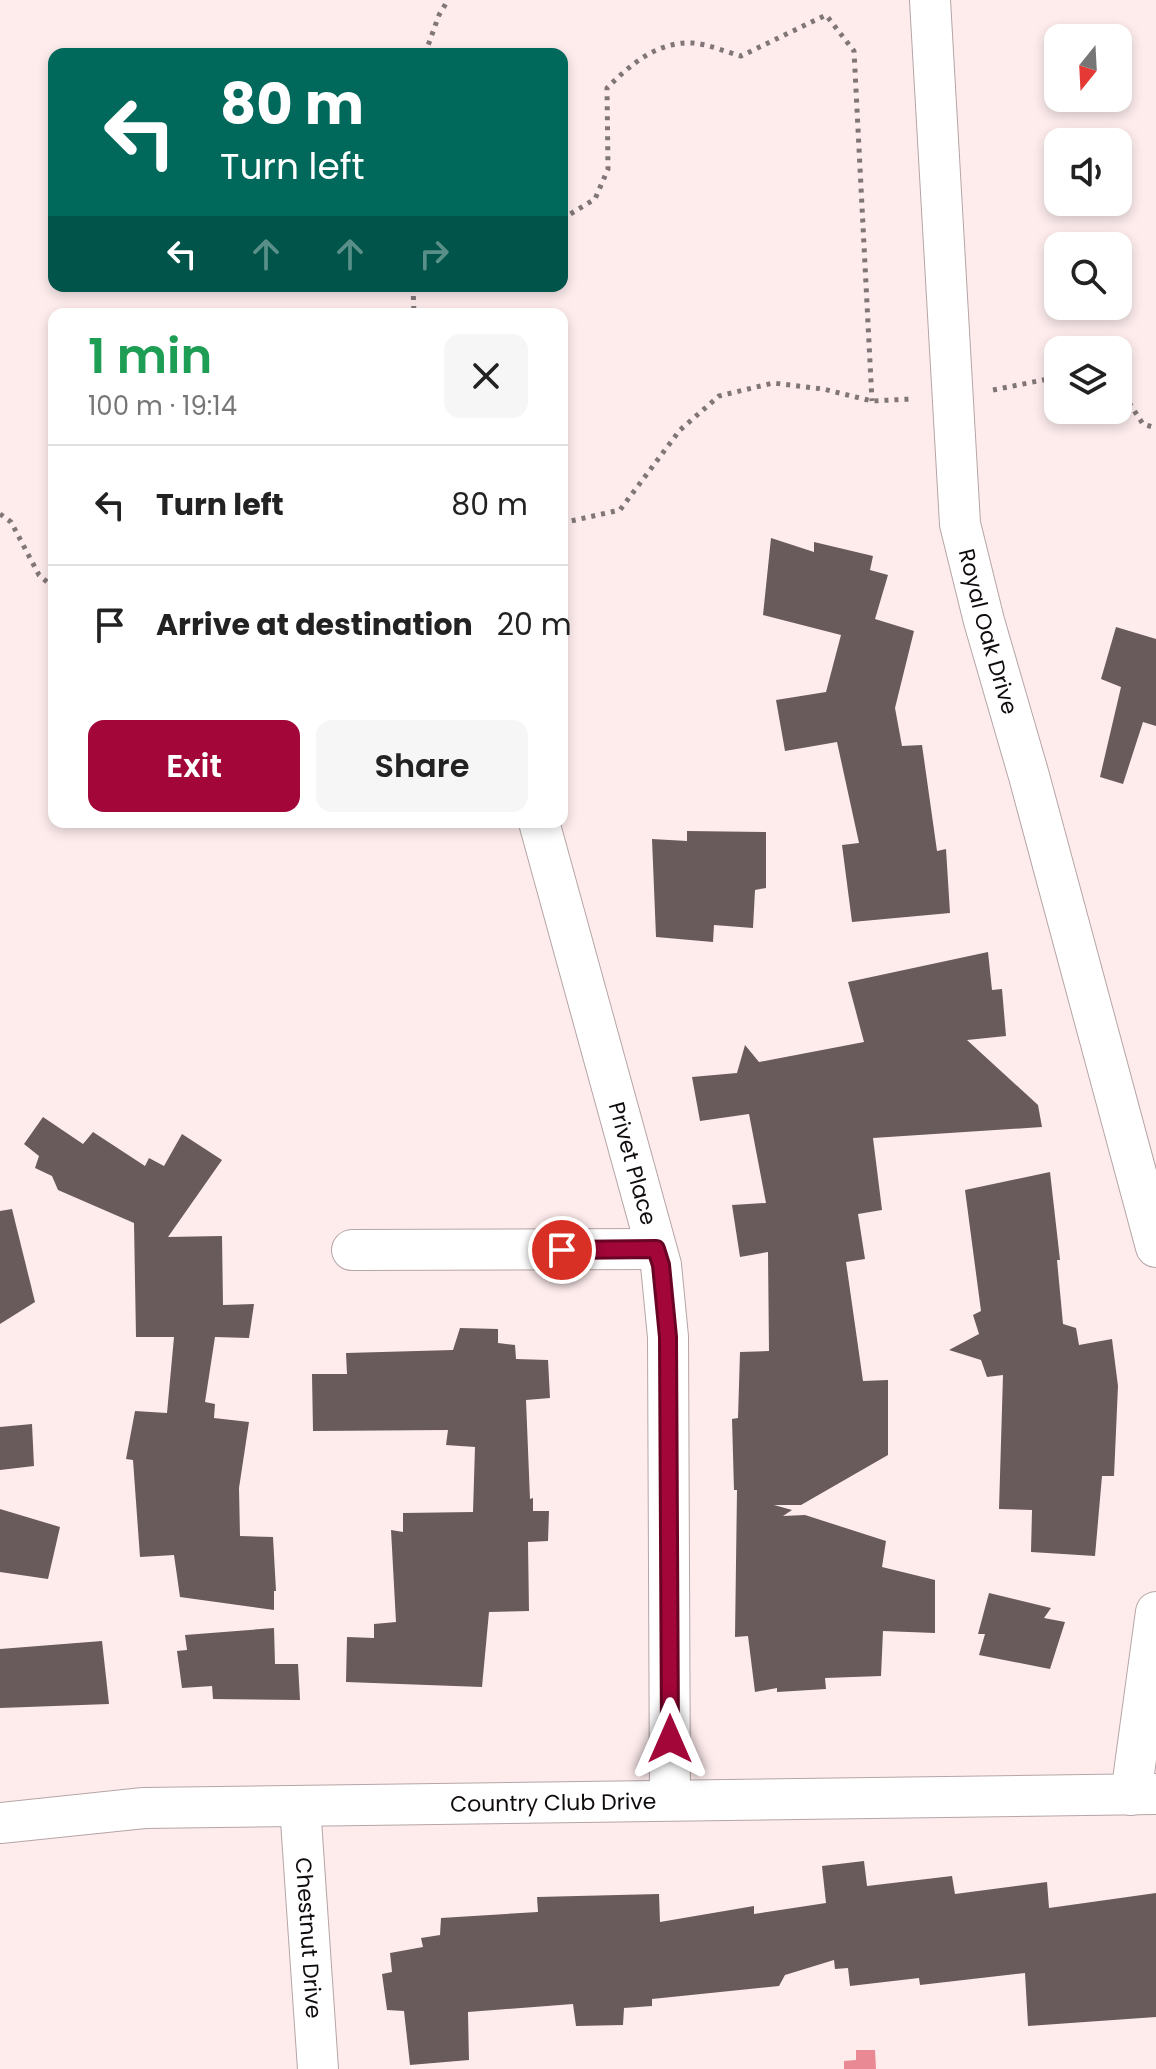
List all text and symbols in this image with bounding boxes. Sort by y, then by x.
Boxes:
north arrow [1044,24,1132,112]
map controls [1044,24,1132,424]
text: 80 m [220,65,364,144]
icon: left [88,80,192,184]
button: sound [1044,128,1132,216]
text: Turn left [220,141,365,192]
icon: left [160,232,204,276]
icon: ahead [244,232,288,276]
icon: ahead [328,232,372,276]
icon: right [412,232,456,276]
button: search [1044,232,1132,320]
text: 1 min [88,323,212,390]
button: close [444,334,528,418]
button: layers [1044,336,1132,424]
text: 100 m · 19:14 [88,388,237,424]
icon: left [88,483,132,527]
text: Turn left [156,483,284,526]
text: 80 m [451,483,528,526]
street label: Royal Oak Drive [951,545,1025,718]
icon: arrive [88,603,132,647]
text: Arrive at destination [156,603,473,646]
text: 20 m [497,603,572,646]
button: Exit [88,720,300,812]
button: Share [316,720,528,812]
street label: Privet Place [601,1098,664,1228]
pin [528,1216,596,1284]
icon: arrive [540,1228,584,1272]
position arrow [628,1697,712,1781]
street label: Country Club Drive [450,1786,656,1820]
street label: Chestnut Drive [288,1856,329,2019]

